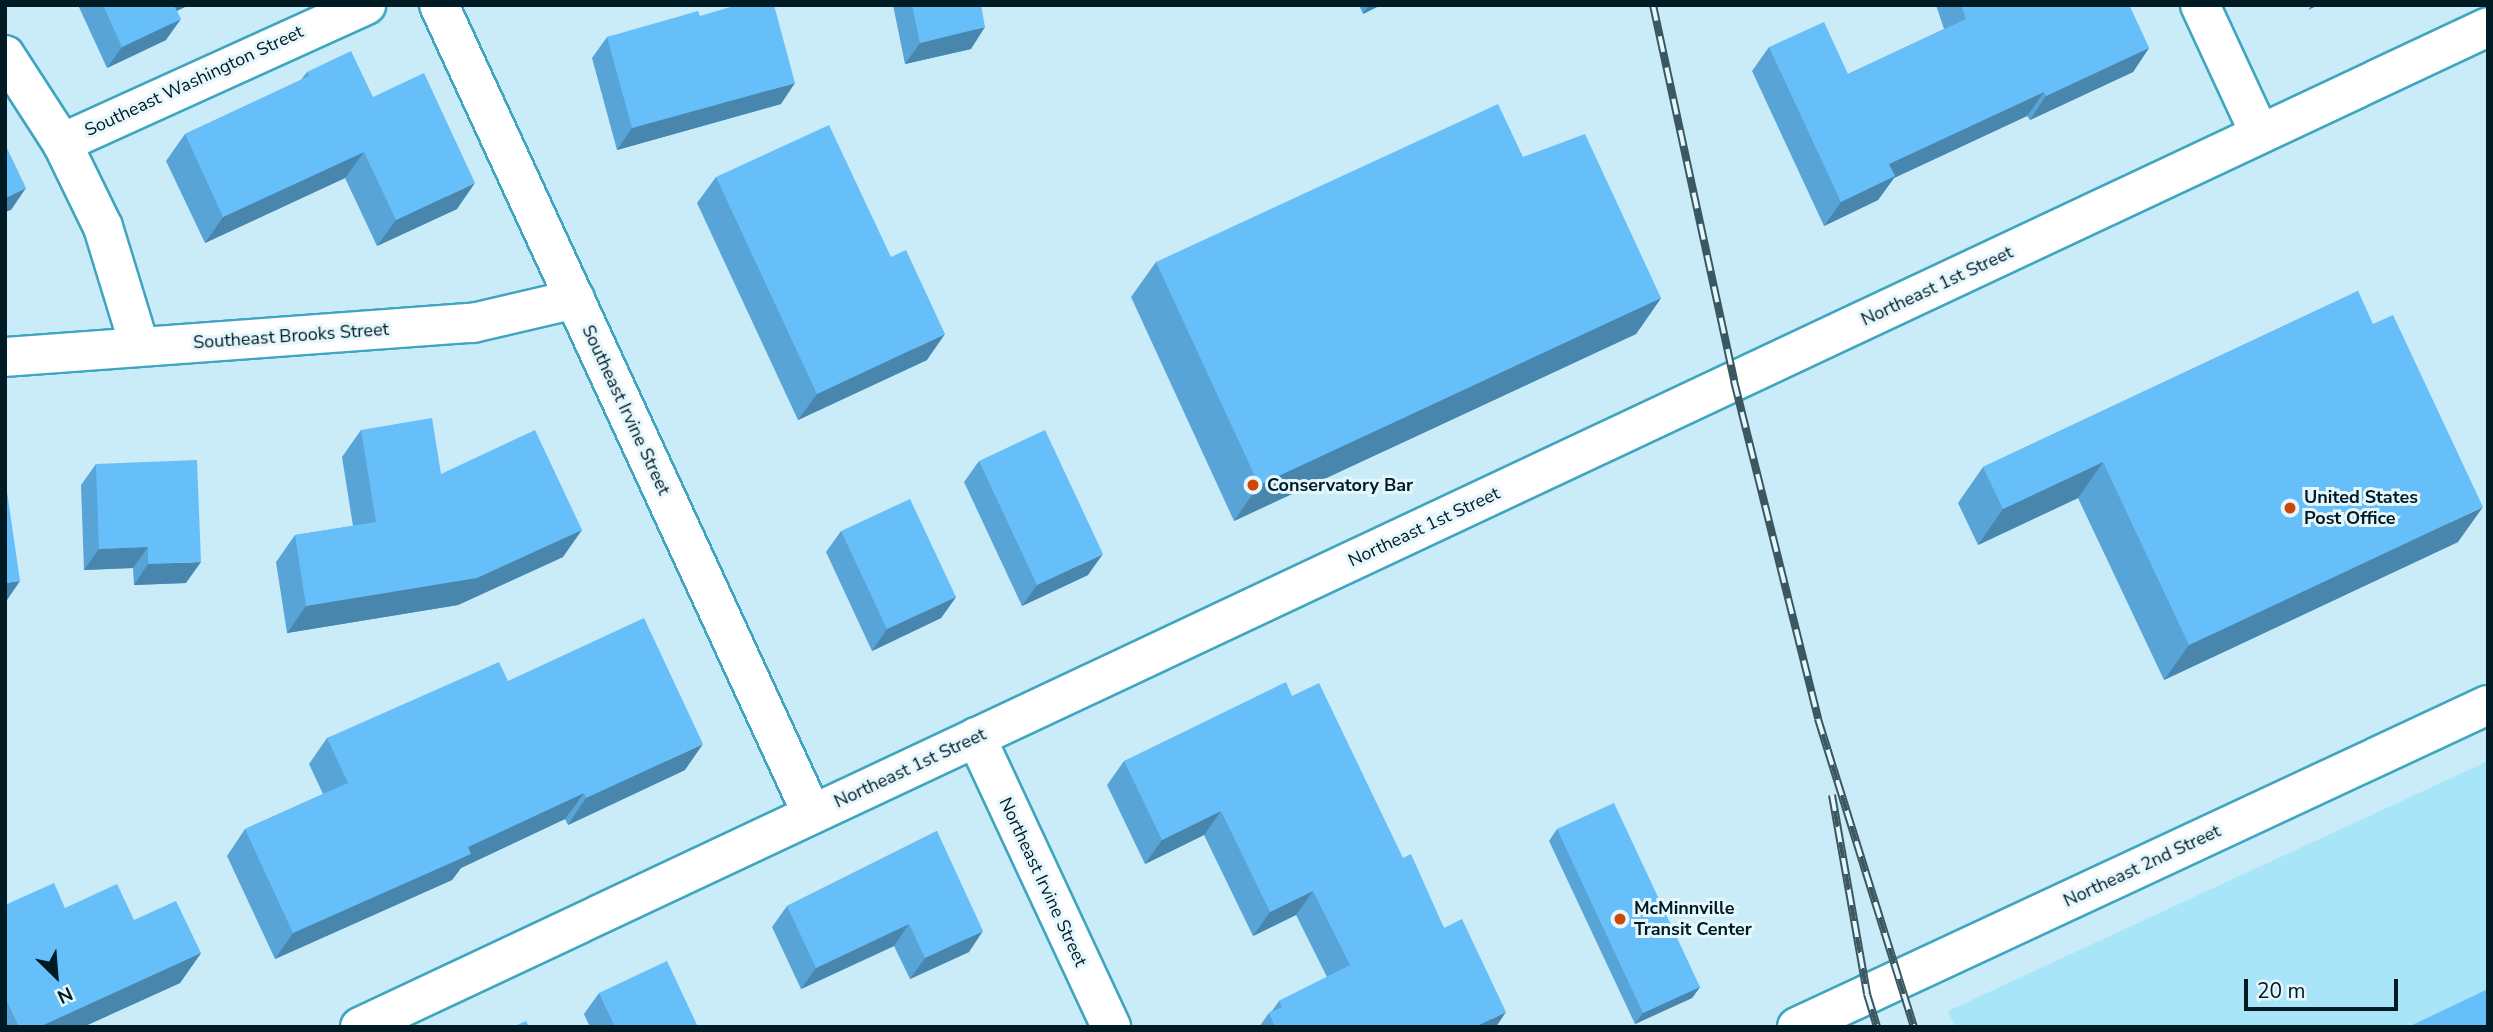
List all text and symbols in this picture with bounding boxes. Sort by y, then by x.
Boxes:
street label: Southeast Washington Street [81,21,307,141]
street label: Northeast 1st Street [1858,241,2016,331]
street label: Southeast Brooks Street [192,318,390,354]
street label: Southeast Irvine Street [577,322,675,498]
place label: Conservatory Bar [1267,474,1413,496]
marker: Conservatory Bar [1245,477,1261,493]
street label: Northeast 1st Street [1345,482,1503,572]
place label: United States Post Office [2304,487,2418,530]
marker: United States Post Office [2282,500,2298,516]
street label: Northeast 1st Street [831,723,989,813]
street label: Northeast Irvine Street [994,794,1092,970]
street label: Northeast 2nd Street [2060,820,2224,912]
place label: McMinnville Transit Center [1634,898,1752,940]
marker: McMinnville Transit Center [1612,911,1628,927]
north arrow [21,941,91,1011]
scale bar [2248,965,2402,1009]
text: 20 m [2257,977,2306,1005]
text: N [53,980,77,1010]

